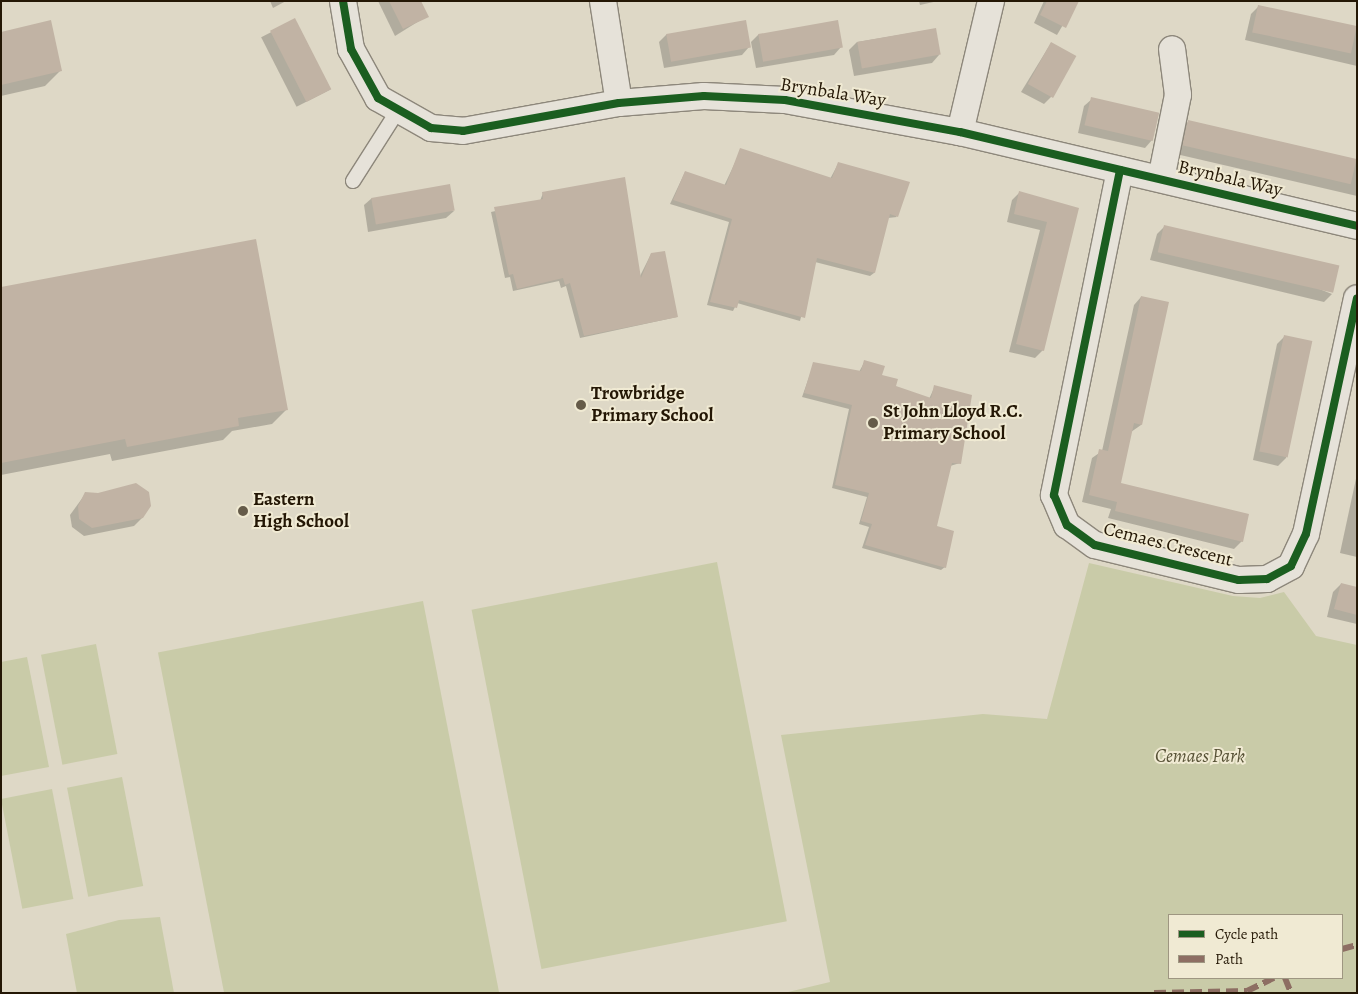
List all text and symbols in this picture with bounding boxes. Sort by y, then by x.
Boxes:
street label: Brynbala Way [779,73,887,113]
street label: Brynbala Way [1176,156,1284,202]
place label: Trowbridge Primary School [591,383,714,427]
marker: Trowbridge Primary School [575,399,587,411]
place label: St John Lloyd R.C. Primary School [883,401,1023,445]
marker: St John Lloyd R.C. Primary School [867,417,879,429]
place label: Eastern High School [253,489,349,533]
marker: Eastern High School [237,505,249,517]
street label: Cemaes Crescent [1101,518,1235,572]
park label: Cemaes Park [1155,746,1245,768]
legend [1168,914,1343,979]
text: Cycle path [1215,924,1278,944]
text: Path [1215,949,1243,969]

